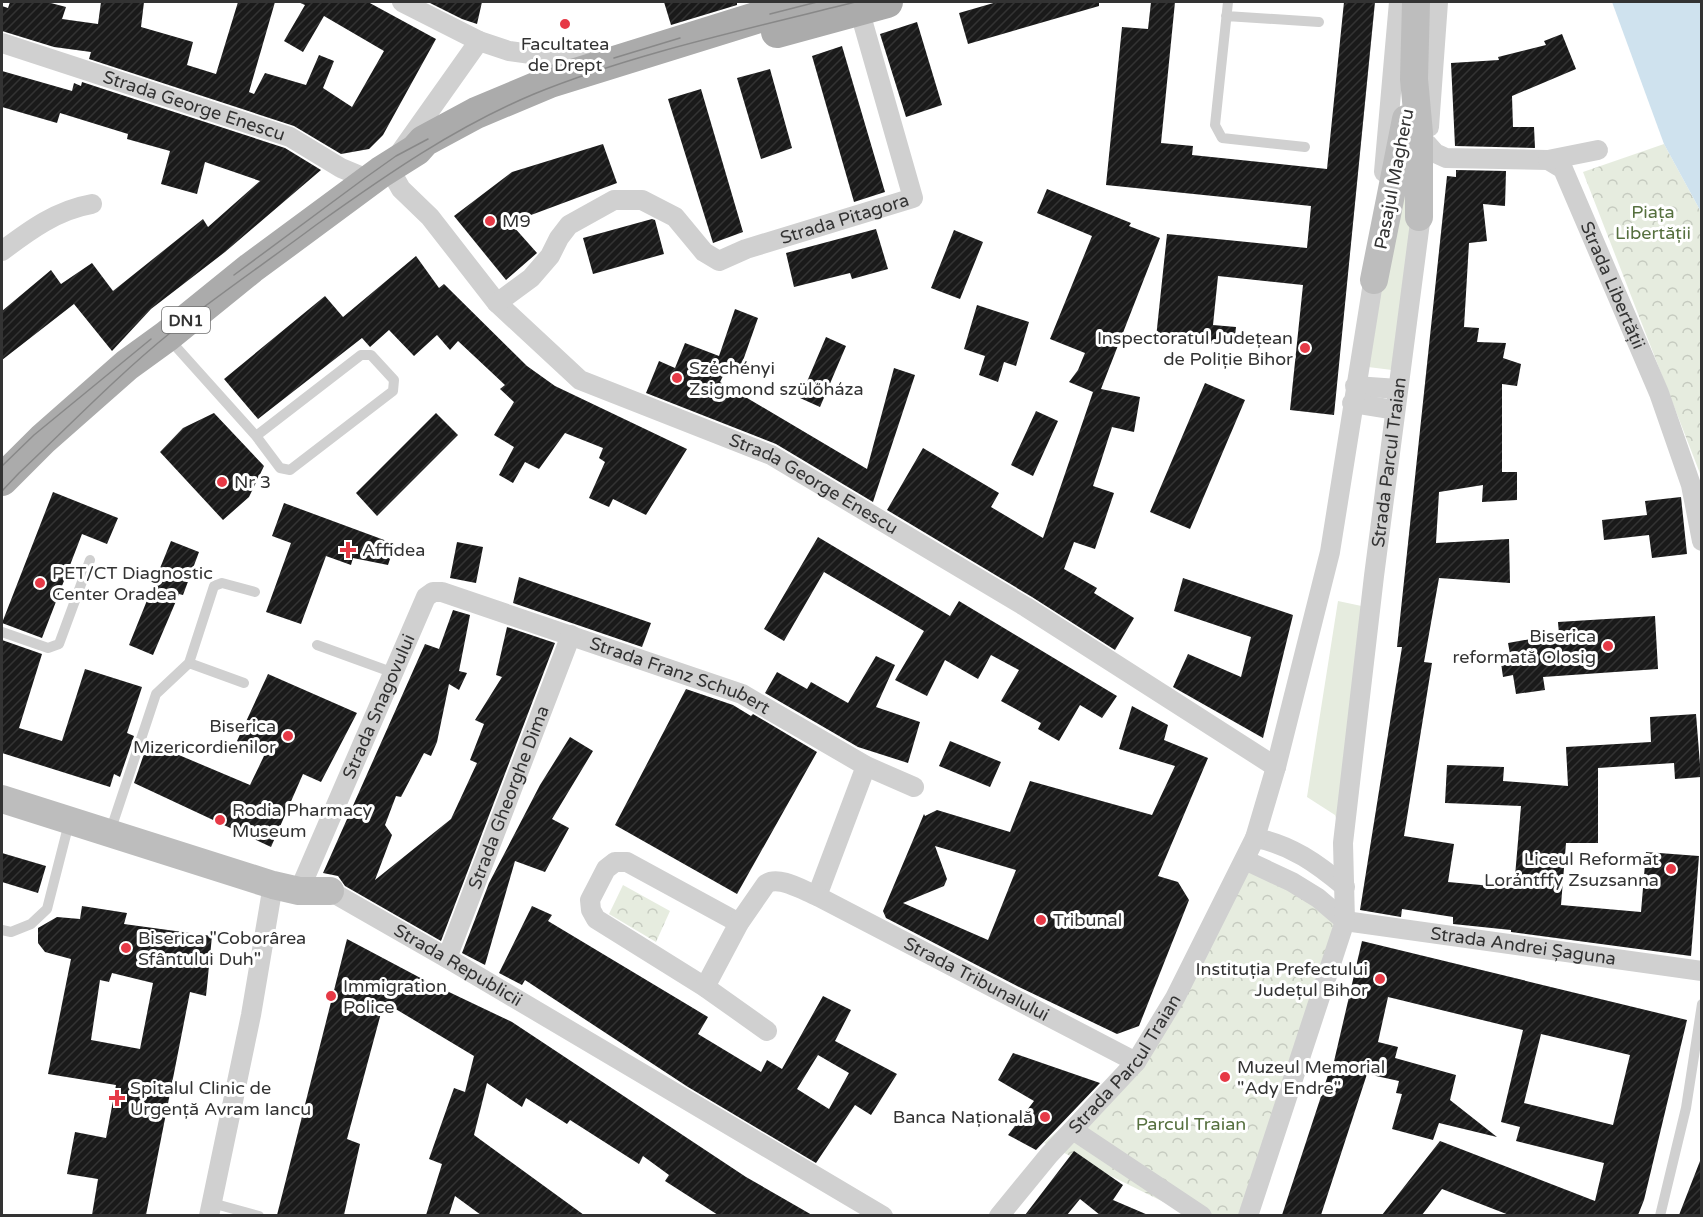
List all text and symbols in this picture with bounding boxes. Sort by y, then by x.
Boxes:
marker: Facultatea de Drept [558,17,572,31]
place label: Facultatea de Drept [521,33,609,76]
street label: Strada George Enescu [100,66,288,146]
street label: Pasajul Magheru [1370,107,1418,251]
street label: Strada Pitagora [778,189,912,249]
park label: Piața Libertății [1615,201,1691,244]
place label: M9 [502,210,531,232]
marker: M9 [483,214,497,228]
street label: Strada Libertății [1576,218,1650,352]
road number: DN1 [162,307,210,333]
place label: Inspectoratul Județean de Poliție Bihor [1097,327,1293,370]
marker: Inspectoratul Județean de Poliție Bihor [1298,341,1312,355]
place label: Széchényi Zsigmond szülőháza [689,357,864,400]
marker: Széchényi Zsigmond szülőháza [670,371,684,385]
street label: Strada Parcul Traian [1367,376,1411,549]
street label: Strada George Enescu [726,429,902,539]
place label: Nr 3 [234,471,271,493]
marker: Nr 3 [215,475,229,489]
place label: Affidea [362,539,425,561]
marker: Affidea [339,541,357,559]
place label: PET/CT Diagnostic Center Oradea [52,562,213,605]
marker: PET/CT Diagnostic Center Oradea [33,576,47,590]
place label: Biserica reformată Olosig [1453,625,1596,668]
street label: Strada Snagovului [338,631,420,782]
street label: Strada Franz Schubert [587,632,774,719]
marker: Biserica reformată Olosig [1601,639,1615,653]
street label: Strada Gheorghe Dima [463,703,554,892]
place label: Biserica Mizericordienilor [133,715,276,758]
marker: Biserica Mizericordienilor [281,729,295,743]
place label: Rodia Pharmacy Museum [232,799,373,842]
marker: Rodia Pharmacy Museum [213,813,227,827]
place label: Liceul Reformat Lorántffy Zsuzsanna [1484,848,1659,891]
marker: Liceul Reformat Lorántffy Zsuzsanna [1664,862,1678,876]
place label: Tribunal [1053,909,1122,931]
marker: Tribunal [1034,913,1048,927]
street label: Strada Republicii [390,919,526,1011]
street label: Strada Andrei Șaguna [1429,922,1617,970]
place label: Biserica "Coborârea Sfântului Duh" [138,927,306,970]
street label: Strada Tribunalului [900,932,1053,1026]
marker: Biserica "Coborârea Sfântului Duh" [119,941,133,955]
place label: Instituția Prefectului Județul Bihor [1196,958,1368,1001]
marker: Instituția Prefectului Județul Bihor [1373,972,1387,986]
place label: Immigration Police [343,975,447,1018]
marker: Immigration Police [324,989,338,1003]
street label: Strada Parcul Traian [1064,990,1186,1138]
place label: Muzeul Memorial "Ady Endre" [1237,1056,1385,1099]
marker: Muzeul Memorial "Ady Endre" [1218,1070,1232,1084]
place label: Spitalul Clinic de Urgență Avram Iancu [130,1077,311,1120]
marker: Spitalul Clinic de Urgență Avram Iancu [108,1089,126,1107]
place label: Banca Națională [893,1106,1033,1128]
marker: Banca Națională [1038,1110,1052,1124]
park label: Parcul Traian [1136,1113,1246,1135]

